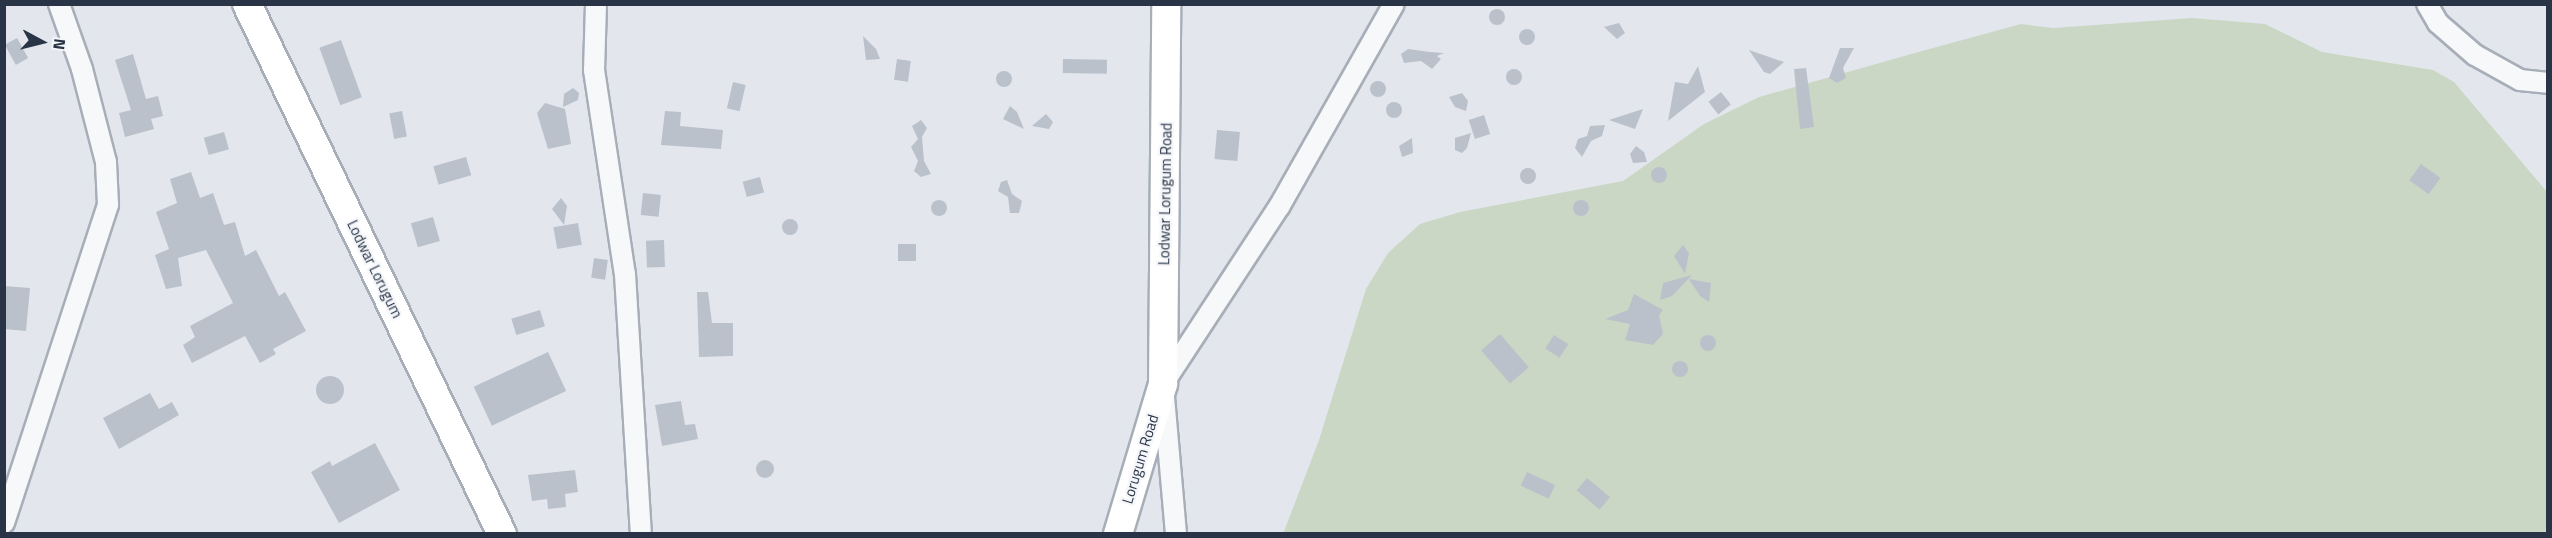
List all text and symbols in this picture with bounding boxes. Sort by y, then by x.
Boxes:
north arrow [12,12,72,72]
text: N [47,37,72,51]
street label: Lodwar Lorugum Road [1155,123,1175,265]
street label: Lodwar Lorugum [344,217,406,321]
street label: Lorugum Road [1118,412,1162,506]

